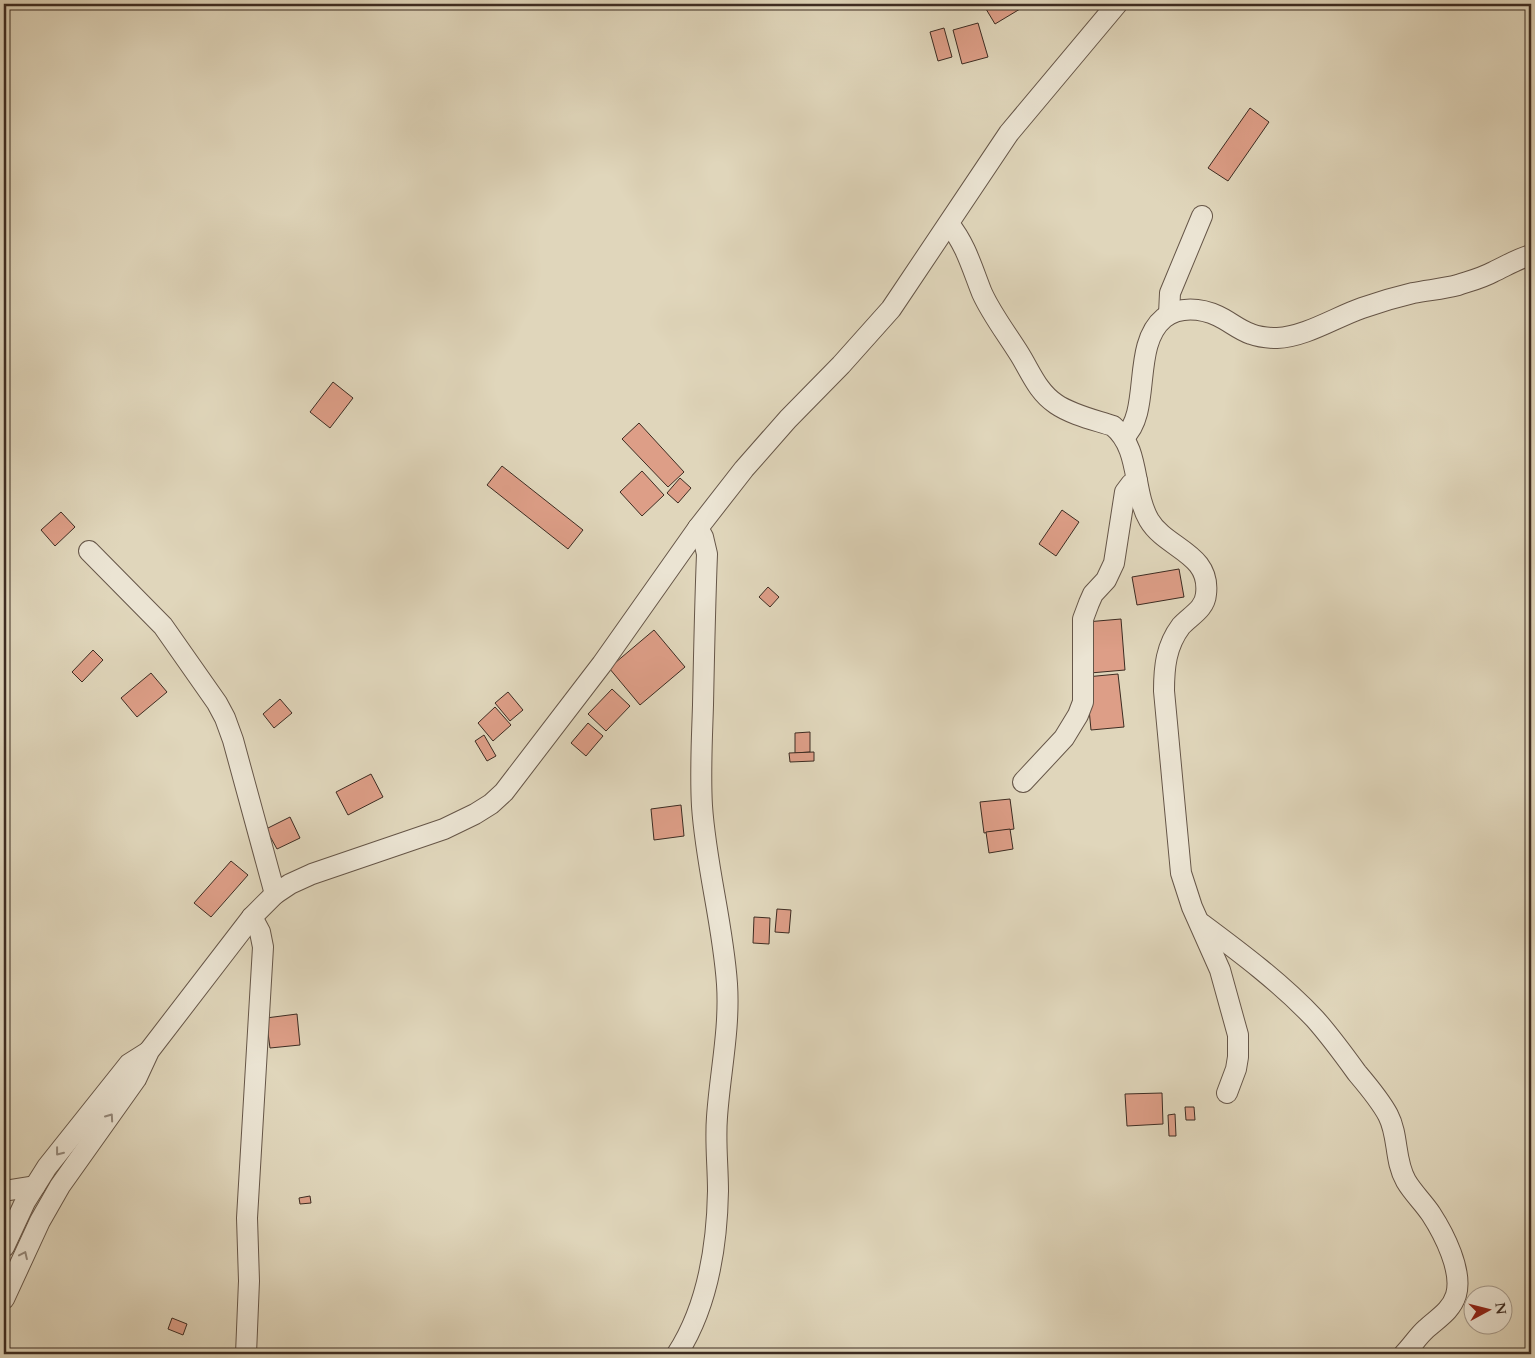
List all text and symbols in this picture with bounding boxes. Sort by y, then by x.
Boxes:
one-way arrow [104,1113,113,1123]
one-way arrow [57,1146,65,1155]
one-way arrow [18,1251,28,1260]
north arrow [1462,1286,1512,1336]
text: N [1490,1301,1511,1316]

